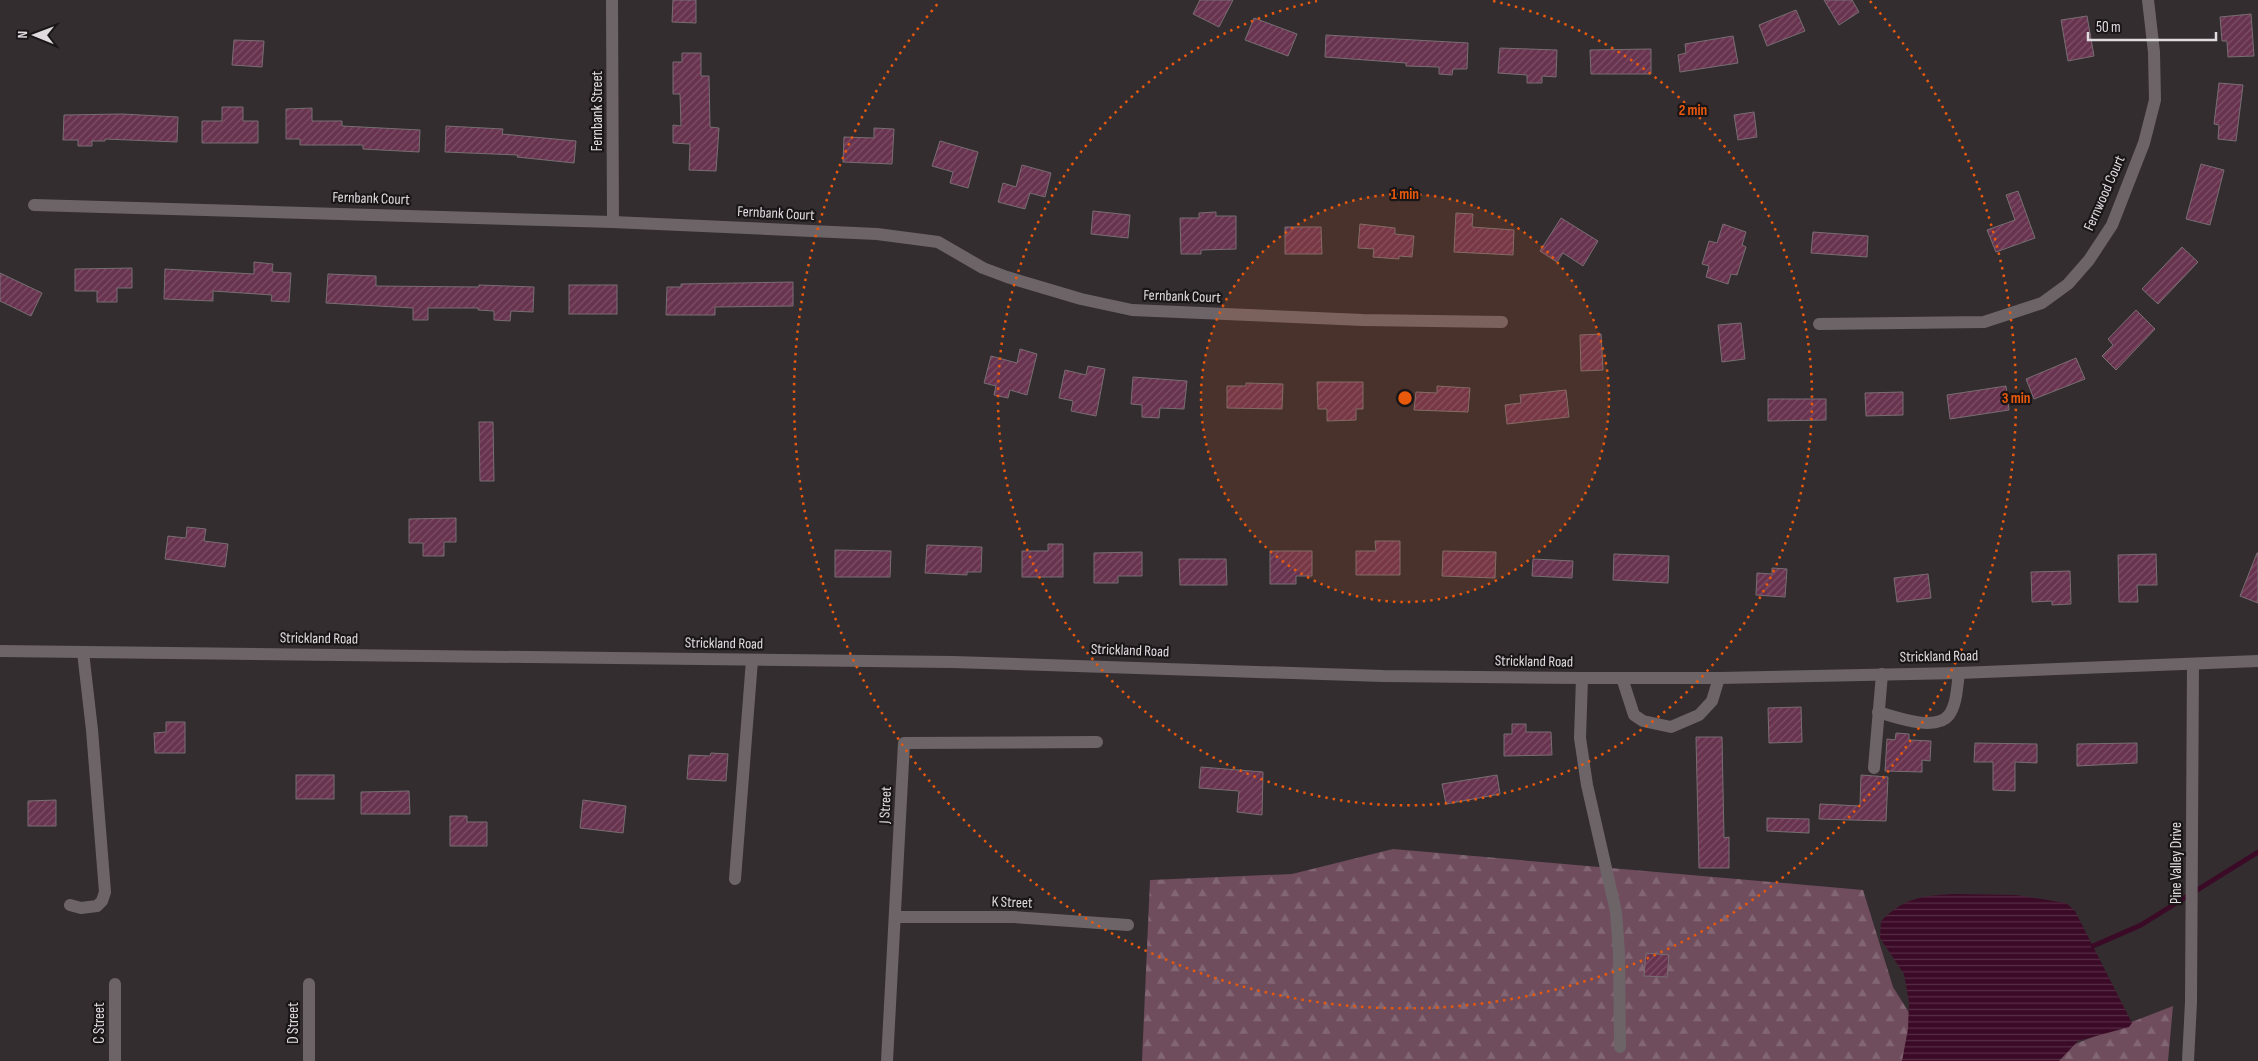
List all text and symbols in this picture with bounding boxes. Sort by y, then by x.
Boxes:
north arrow [10,10,60,60]
scale bar [2088,10,2216,42]
text: 50 m [2096,18,2121,37]
text: N [14,31,31,39]
street label: Fernbank Street [588,70,607,151]
text: 2 min [1679,101,1707,120]
street label: Fernwood Court [2079,152,2130,234]
text: 1 min [1391,185,1419,204]
street label: Fernbank Court [332,188,410,209]
street label: Fernbank Court [737,202,816,225]
street label: Fernbank Court [1143,286,1221,307]
centre of rings [1396,389,1414,407]
text: 3 min [2002,389,2030,408]
street label: Strickland Road [280,628,358,649]
street label: Strickland Road [685,633,763,654]
street label: Strickland Road [1090,640,1170,661]
street label: Strickland Road [1900,646,1978,667]
street label: Strickland Road [1495,651,1573,672]
street label: J Street [875,786,896,825]
street label: Pine Valley Drive [2167,822,2186,904]
street label: K Street [991,892,1033,913]
street label: C Street [90,1002,109,1044]
street label: D Street [284,1002,303,1044]

